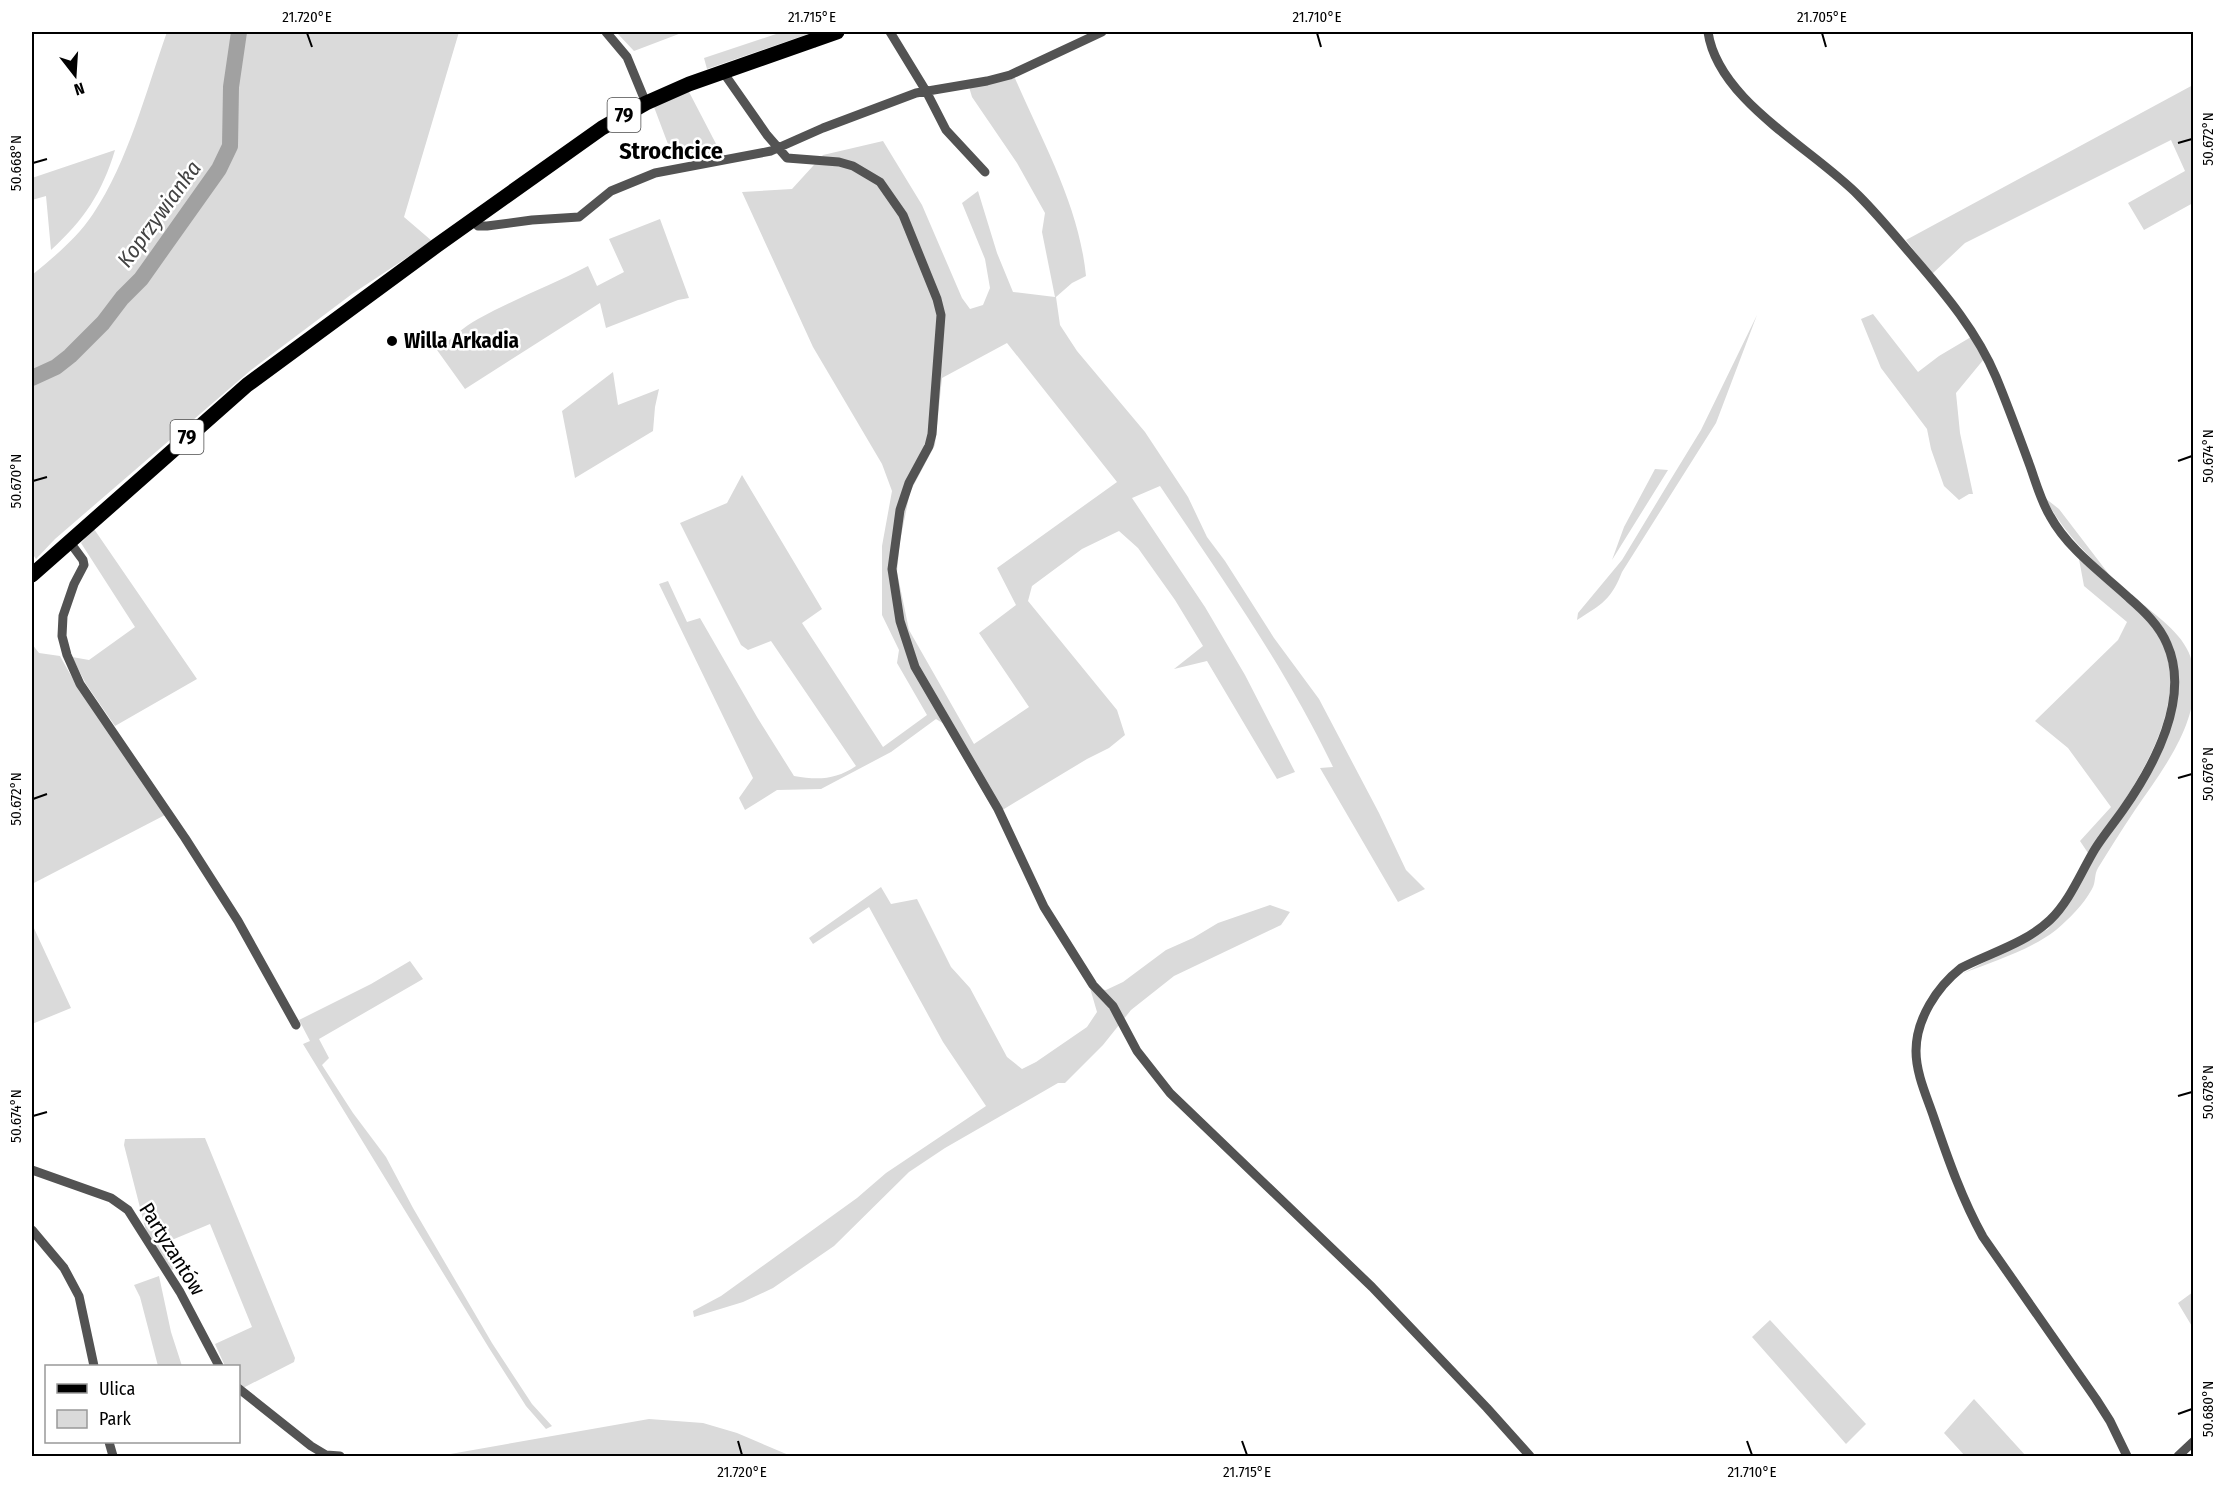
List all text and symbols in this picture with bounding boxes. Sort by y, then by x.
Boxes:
text: 21.720°E [282,8,332,26]
text: 21.715°E [788,8,836,26]
text: 21.710°E [1293,8,1341,26]
text: 21.705°E [1797,8,1847,26]
north arrow [45,45,105,105]
text: N [72,78,87,99]
road number: 79 [608,98,640,132]
text: 50.672°N [2199,112,2217,166]
text: 50.668°N [7,135,25,191]
district label: Strochcice [619,137,723,165]
water label: Koprzywianka [111,155,207,273]
place label: Willa Arkadia [404,328,519,354]
marker: Willa Arkadia [385,334,399,348]
road number: 79 [170,420,204,454]
text: 50.674°N [2199,429,2217,483]
text: 50.670°N [7,454,25,508]
text: 50.676°N [2199,747,2217,801]
text: 50.672°N [7,772,25,826]
text: 50.678°N [2199,1065,2217,1119]
text: 50.674°N [7,1089,25,1143]
street label: Partyzantów [133,1198,211,1300]
legend [45,1365,240,1443]
text: Ulica [99,1378,135,1400]
text: 50.680°N [2199,1381,2217,1437]
text: Park [99,1408,132,1430]
text: 21.720°E [717,1463,767,1481]
text: 21.715°E [1223,1463,1271,1481]
text: 21.710°E [1728,1463,1776,1481]

